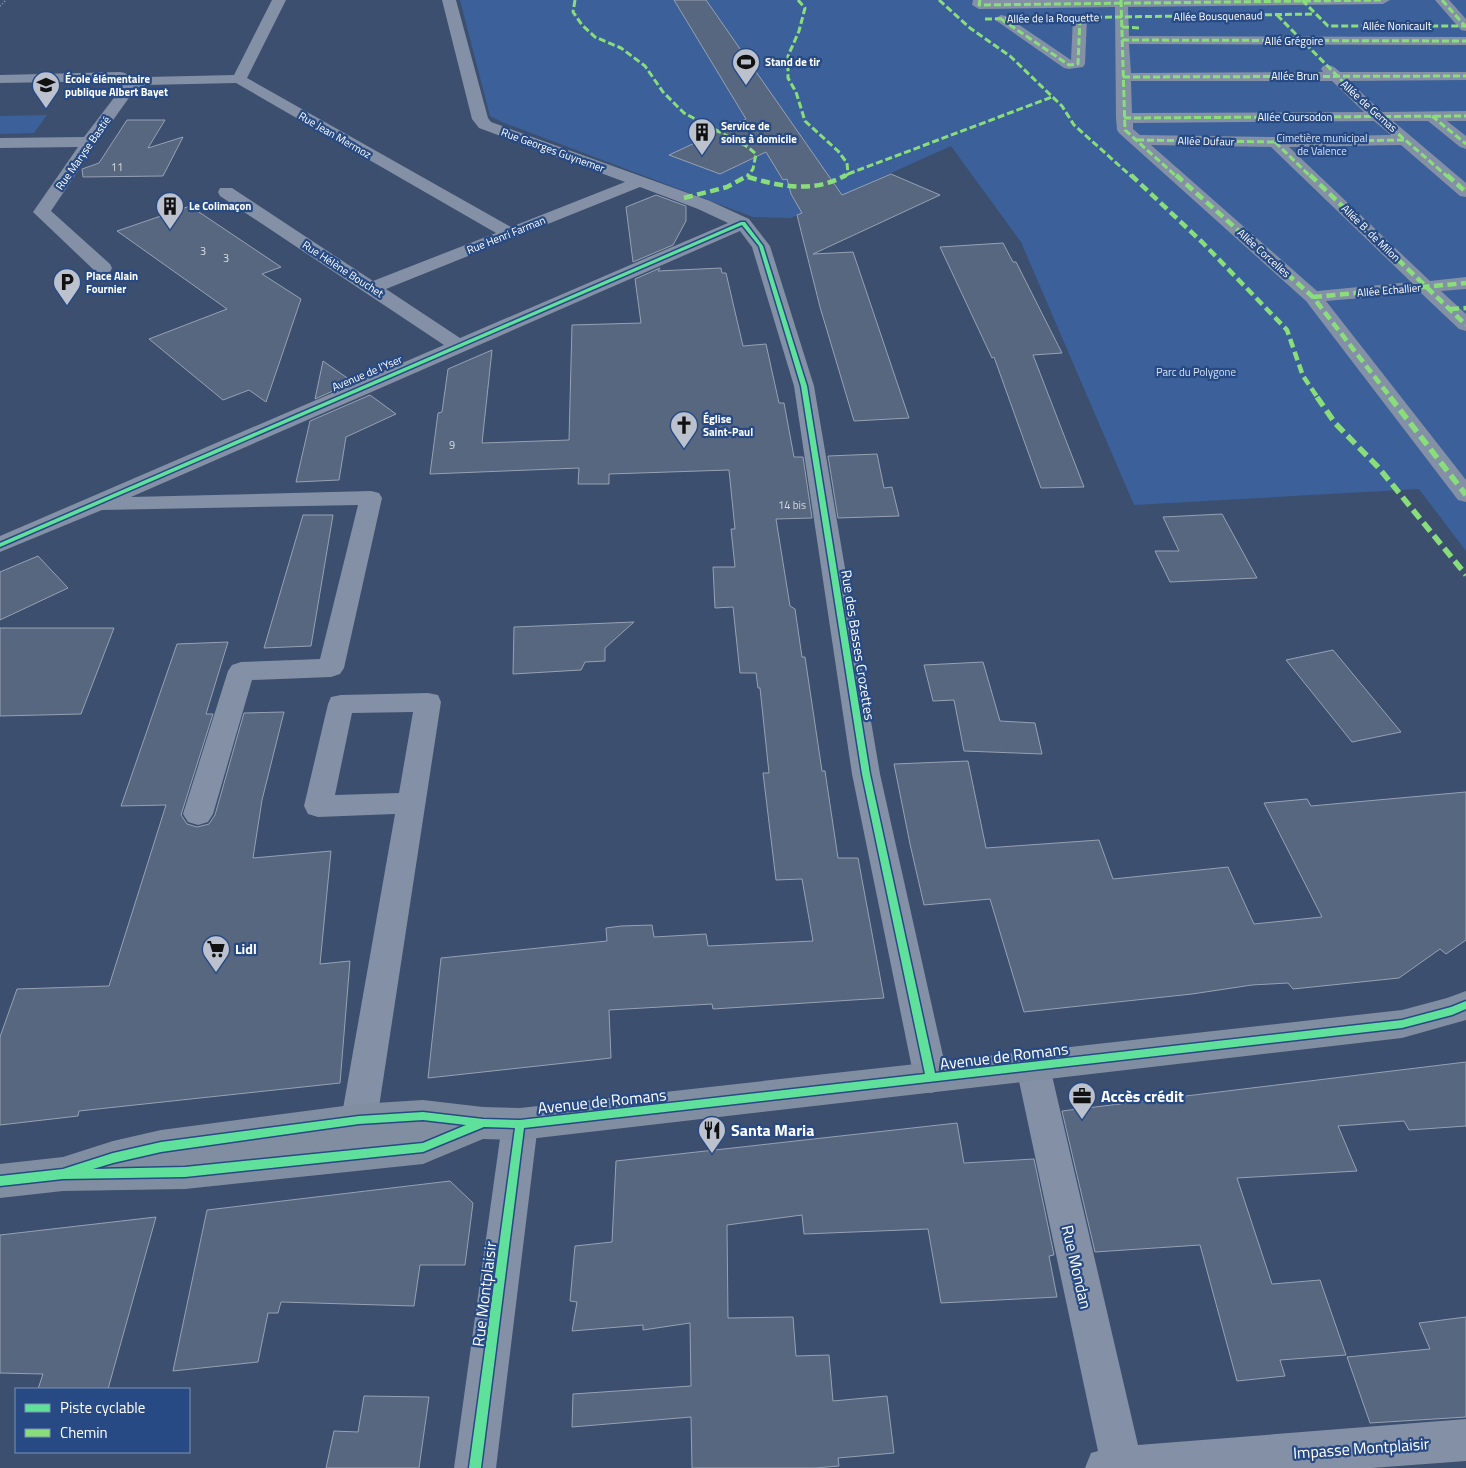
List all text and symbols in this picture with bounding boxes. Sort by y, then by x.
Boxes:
street label: Allée Bousquenaud [1173,7,1263,25]
street label: Allée de la Roquette [1007,9,1100,27]
street label: Allée Nonicault [1362,18,1432,34]
street label: Allé Grégoire [1265,33,1324,49]
sports icon: Stand de tir [731,47,761,86]
place label: Stand de tir [765,54,820,70]
street label: Allée Brun [1271,68,1319,84]
school or university icon: École élémentaire publique Albert Bayet [31,70,61,109]
place label: École élémentaire publique Albert Bayet [65,71,168,100]
street label: Allée de Gemas [1337,76,1401,136]
street label: Rue Jean Mermoz [296,108,374,162]
street label: Allée Coursodon [1258,109,1333,125]
street label: Rue Maryse Bastié [52,113,115,193]
building icon: Service de soins à domicile [687,117,717,156]
place label: Service de soins à domicile [721,118,797,147]
street label: Rue Georges Guynemer [499,124,607,176]
park label: Cimetière municipal de Valence [1276,130,1368,159]
street label: Allée Dufaur [1177,133,1235,149]
house number: 11 [111,159,123,175]
building icon: Le Colimaçon [155,191,185,230]
place label: Le Colimaçon [189,198,251,214]
street label: Allée B. de Milon [1338,201,1404,265]
street label: Rue Henri Farman [464,212,548,258]
street label: Allée Corcelles [1234,225,1294,281]
street label: Rue Hélène Bouchet [299,237,387,301]
house number: 3 [200,243,206,259]
house number: 3 [223,250,229,266]
parking icon: Place Alain Fournier [52,267,82,306]
place label: Place Alain Fournier [86,268,138,297]
street label: Allée Echallier [1356,279,1422,301]
street label: Avenue de l'Yser [329,351,405,395]
park label: Parc du Polygone [1156,364,1236,380]
church icon: Église Saint-Paul [669,410,699,449]
place label: Église Saint-Paul [703,411,753,440]
house number: 9 [449,437,455,453]
house number: 14 bis [778,497,806,513]
street label: Rue des Basses Crozettes [836,568,881,722]
supermarket icon: Lidl [201,934,231,973]
place label: Lidl [235,938,257,959]
street label: Avenue de Romans [938,1036,1070,1076]
office icon: Accès crédit [1067,1081,1097,1120]
street label: Avenue de Romans [536,1082,668,1120]
place label: Accès crédit [1101,1084,1184,1108]
restaurant icon: Santa Maria [697,1115,727,1154]
place label: Santa Maria [731,1118,814,1142]
street label: Rue Mondan [1056,1223,1098,1311]
street label: Rue Montplaisir [466,1239,502,1348]
legend [15,1388,190,1453]
text: Piste cyclable [60,1396,145,1419]
text: Chemin [60,1421,108,1444]
street label: Impasse Montplaisir [1292,1431,1430,1465]

